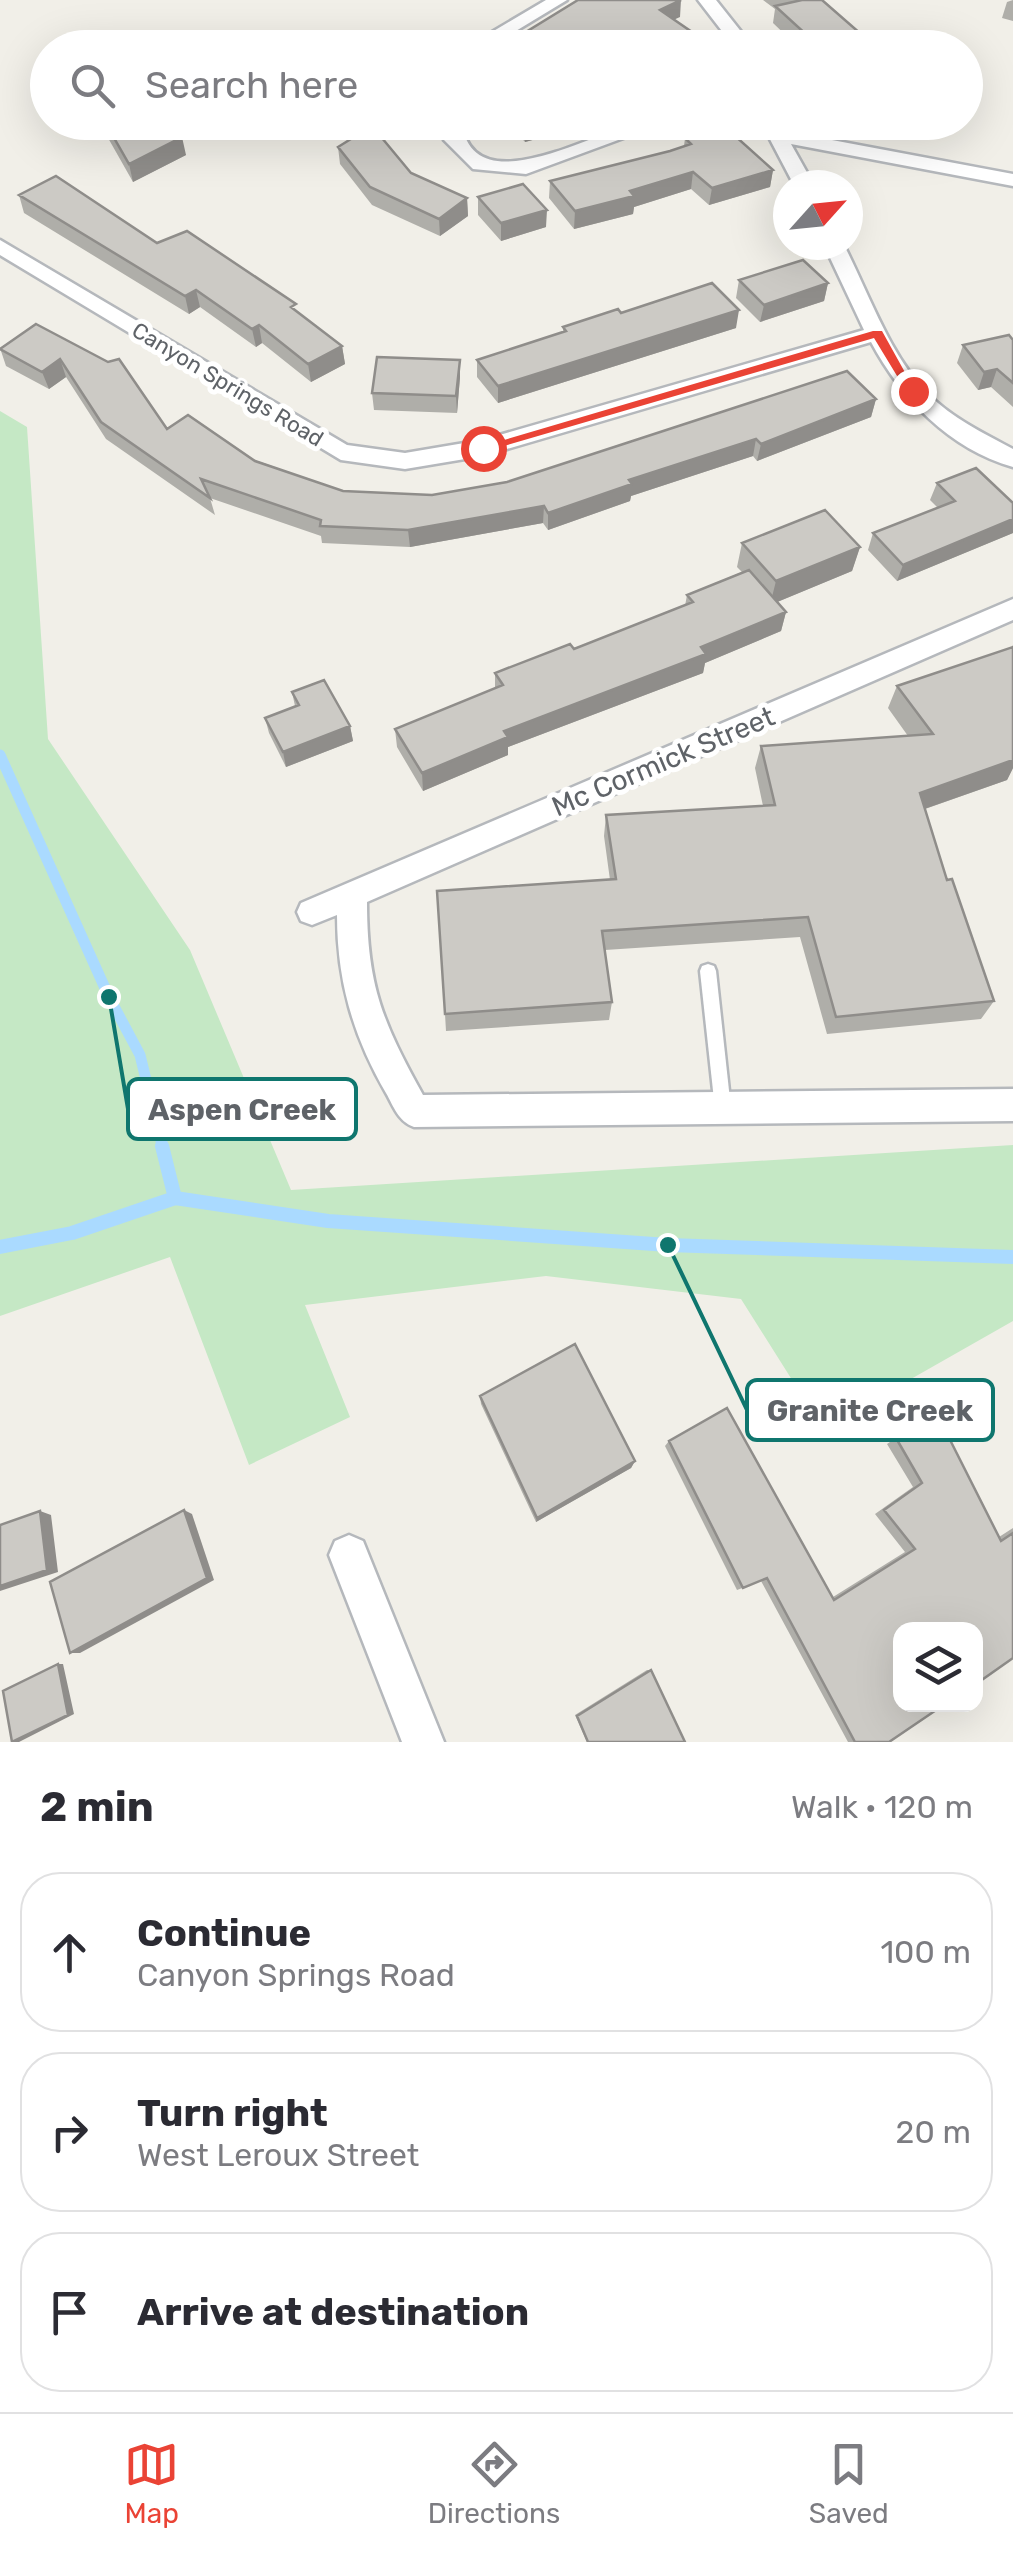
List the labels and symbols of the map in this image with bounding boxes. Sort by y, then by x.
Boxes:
north arrow [773,170,863,260]
street label: Canyon Springs Road [127,317,328,452]
route end [891,369,937,415]
route start [461,426,507,472]
street label: Mc Cormick Street [547,700,780,823]
callout: Aspen Creek [128,1079,356,1139]
text: Aspen Creek [148,1092,337,1128]
callout: Granite Creek [747,1380,993,1440]
text: Granite Creek [767,1393,974,1429]

